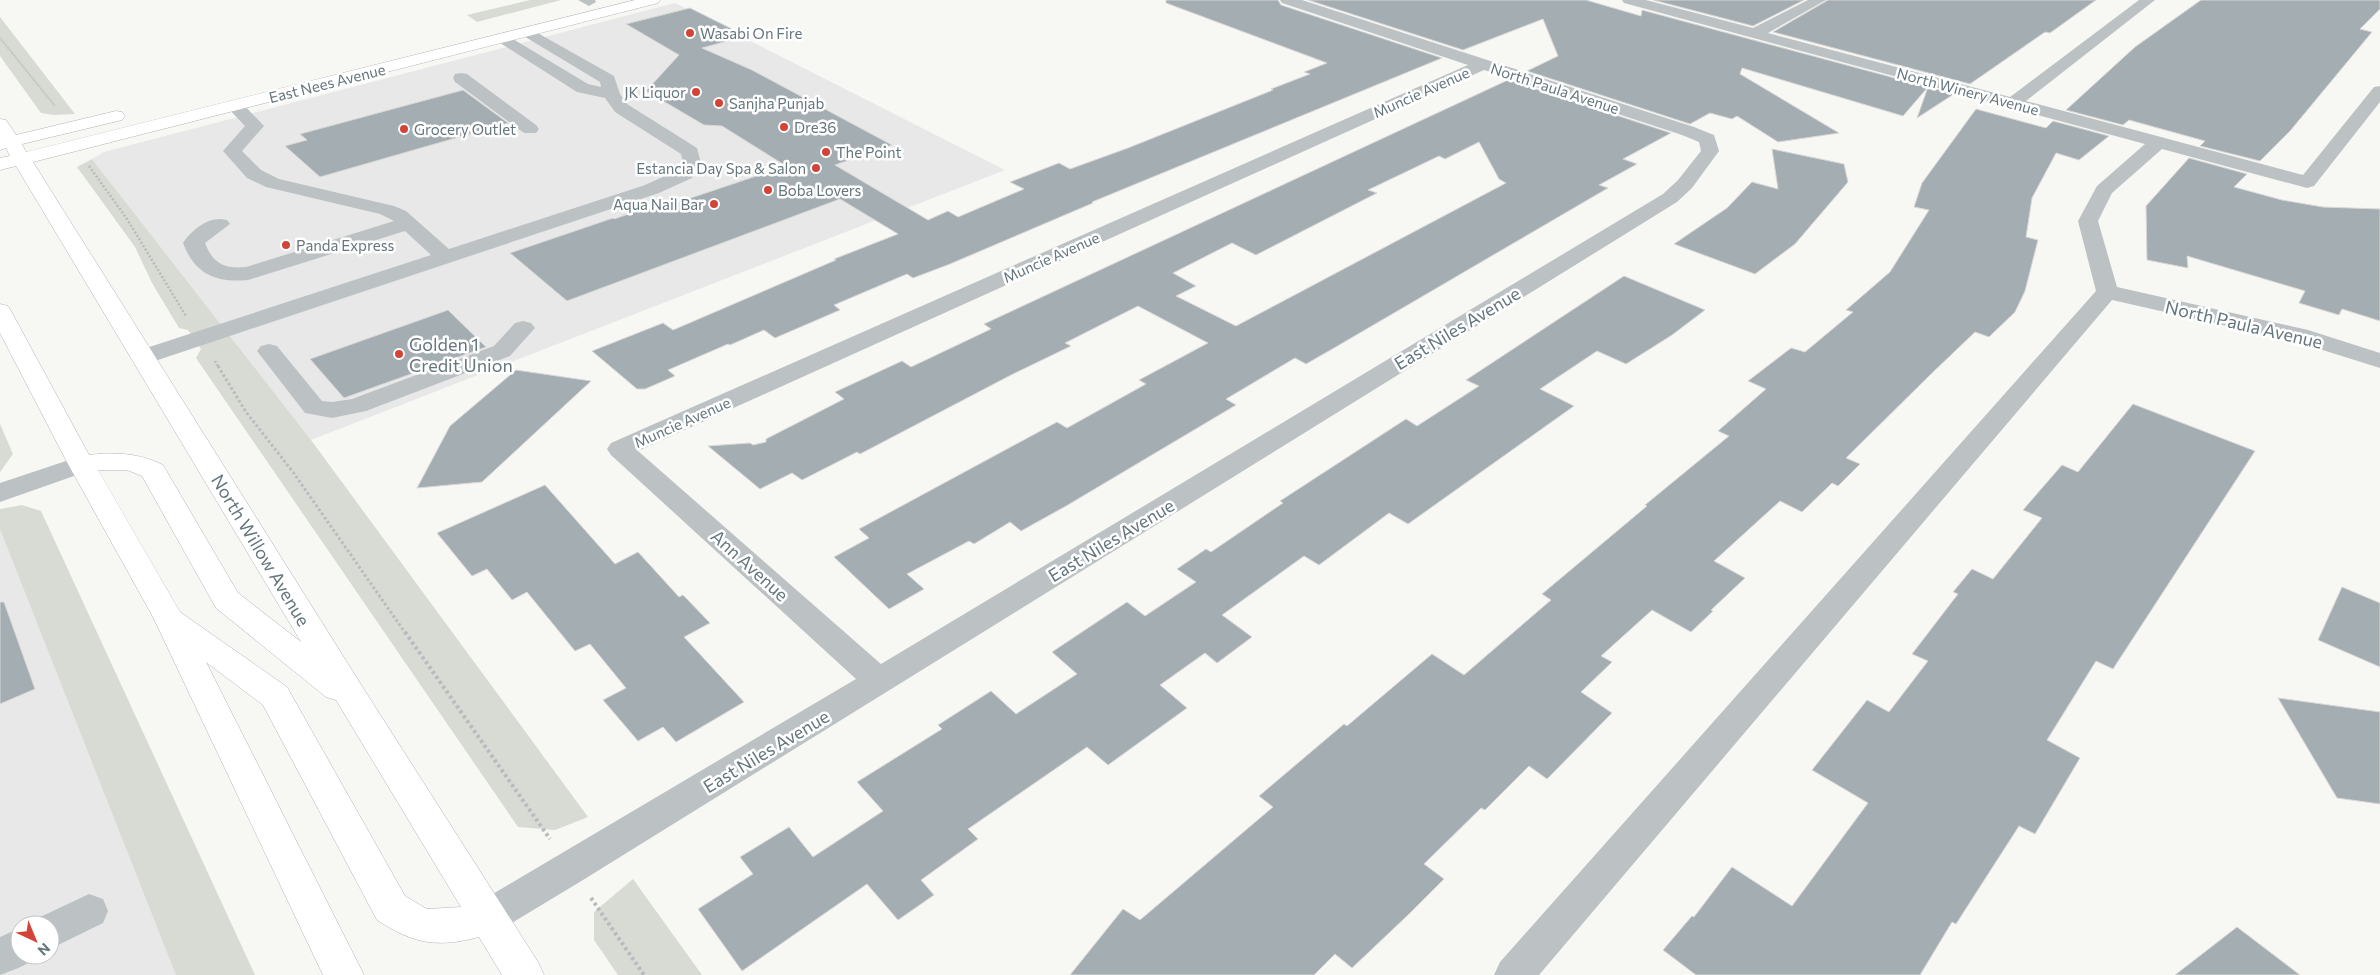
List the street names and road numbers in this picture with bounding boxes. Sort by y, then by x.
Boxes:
street label: North Paula Avenue [1488,59,1622,117]
street label: East Nees Avenue [267,60,387,106]
street label: Muncie Avenue [1370,63,1472,121]
street label: North Winery Avenue [1895,63,2041,119]
street label: Muncie Avenue [1000,228,1102,286]
street label: East Niles Avenue [1390,282,1524,374]
street label: North Paula Avenue [2163,295,2325,353]
street label: Muncie Avenue [631,393,733,451]
street label: North Willow Avenue [207,470,315,630]
street label: East Niles Avenue [1044,494,1178,586]
street label: Ann Avenue [707,525,793,605]
street label: East Niles Avenue [699,705,833,797]

